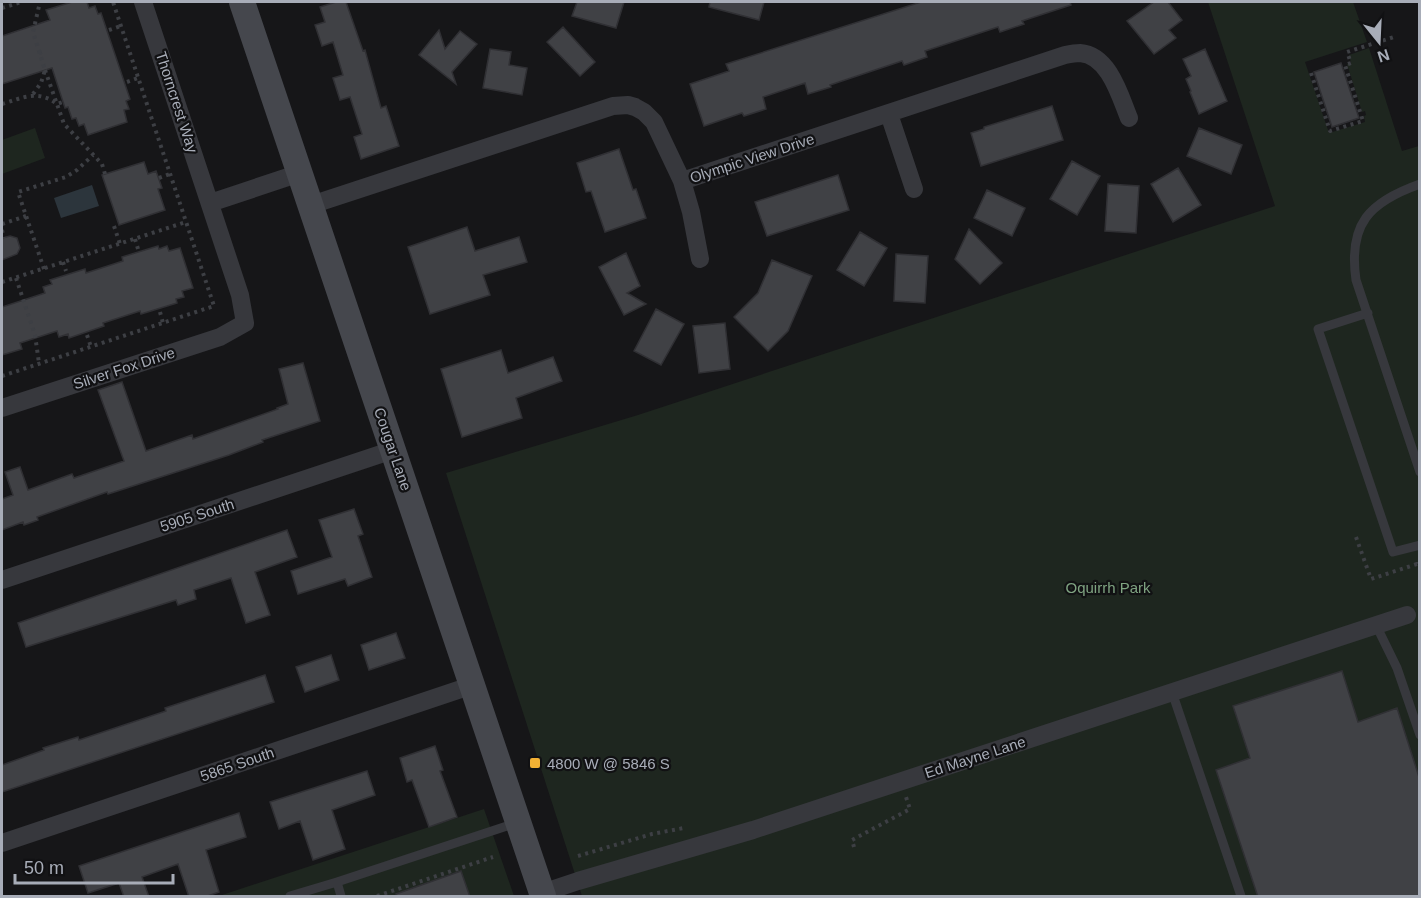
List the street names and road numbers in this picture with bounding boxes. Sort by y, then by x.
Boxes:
street label: Thorncrest Way [153,49,202,155]
street label: Olympic View Drive [688,130,816,186]
street label: Silver Fox Drive [71,344,177,392]
street label: Cougar Lane [371,405,415,493]
street label: 5905 South [158,495,236,535]
street label: Ed Mayne Lane [922,733,1028,781]
street label: 5865 South [198,743,276,785]

